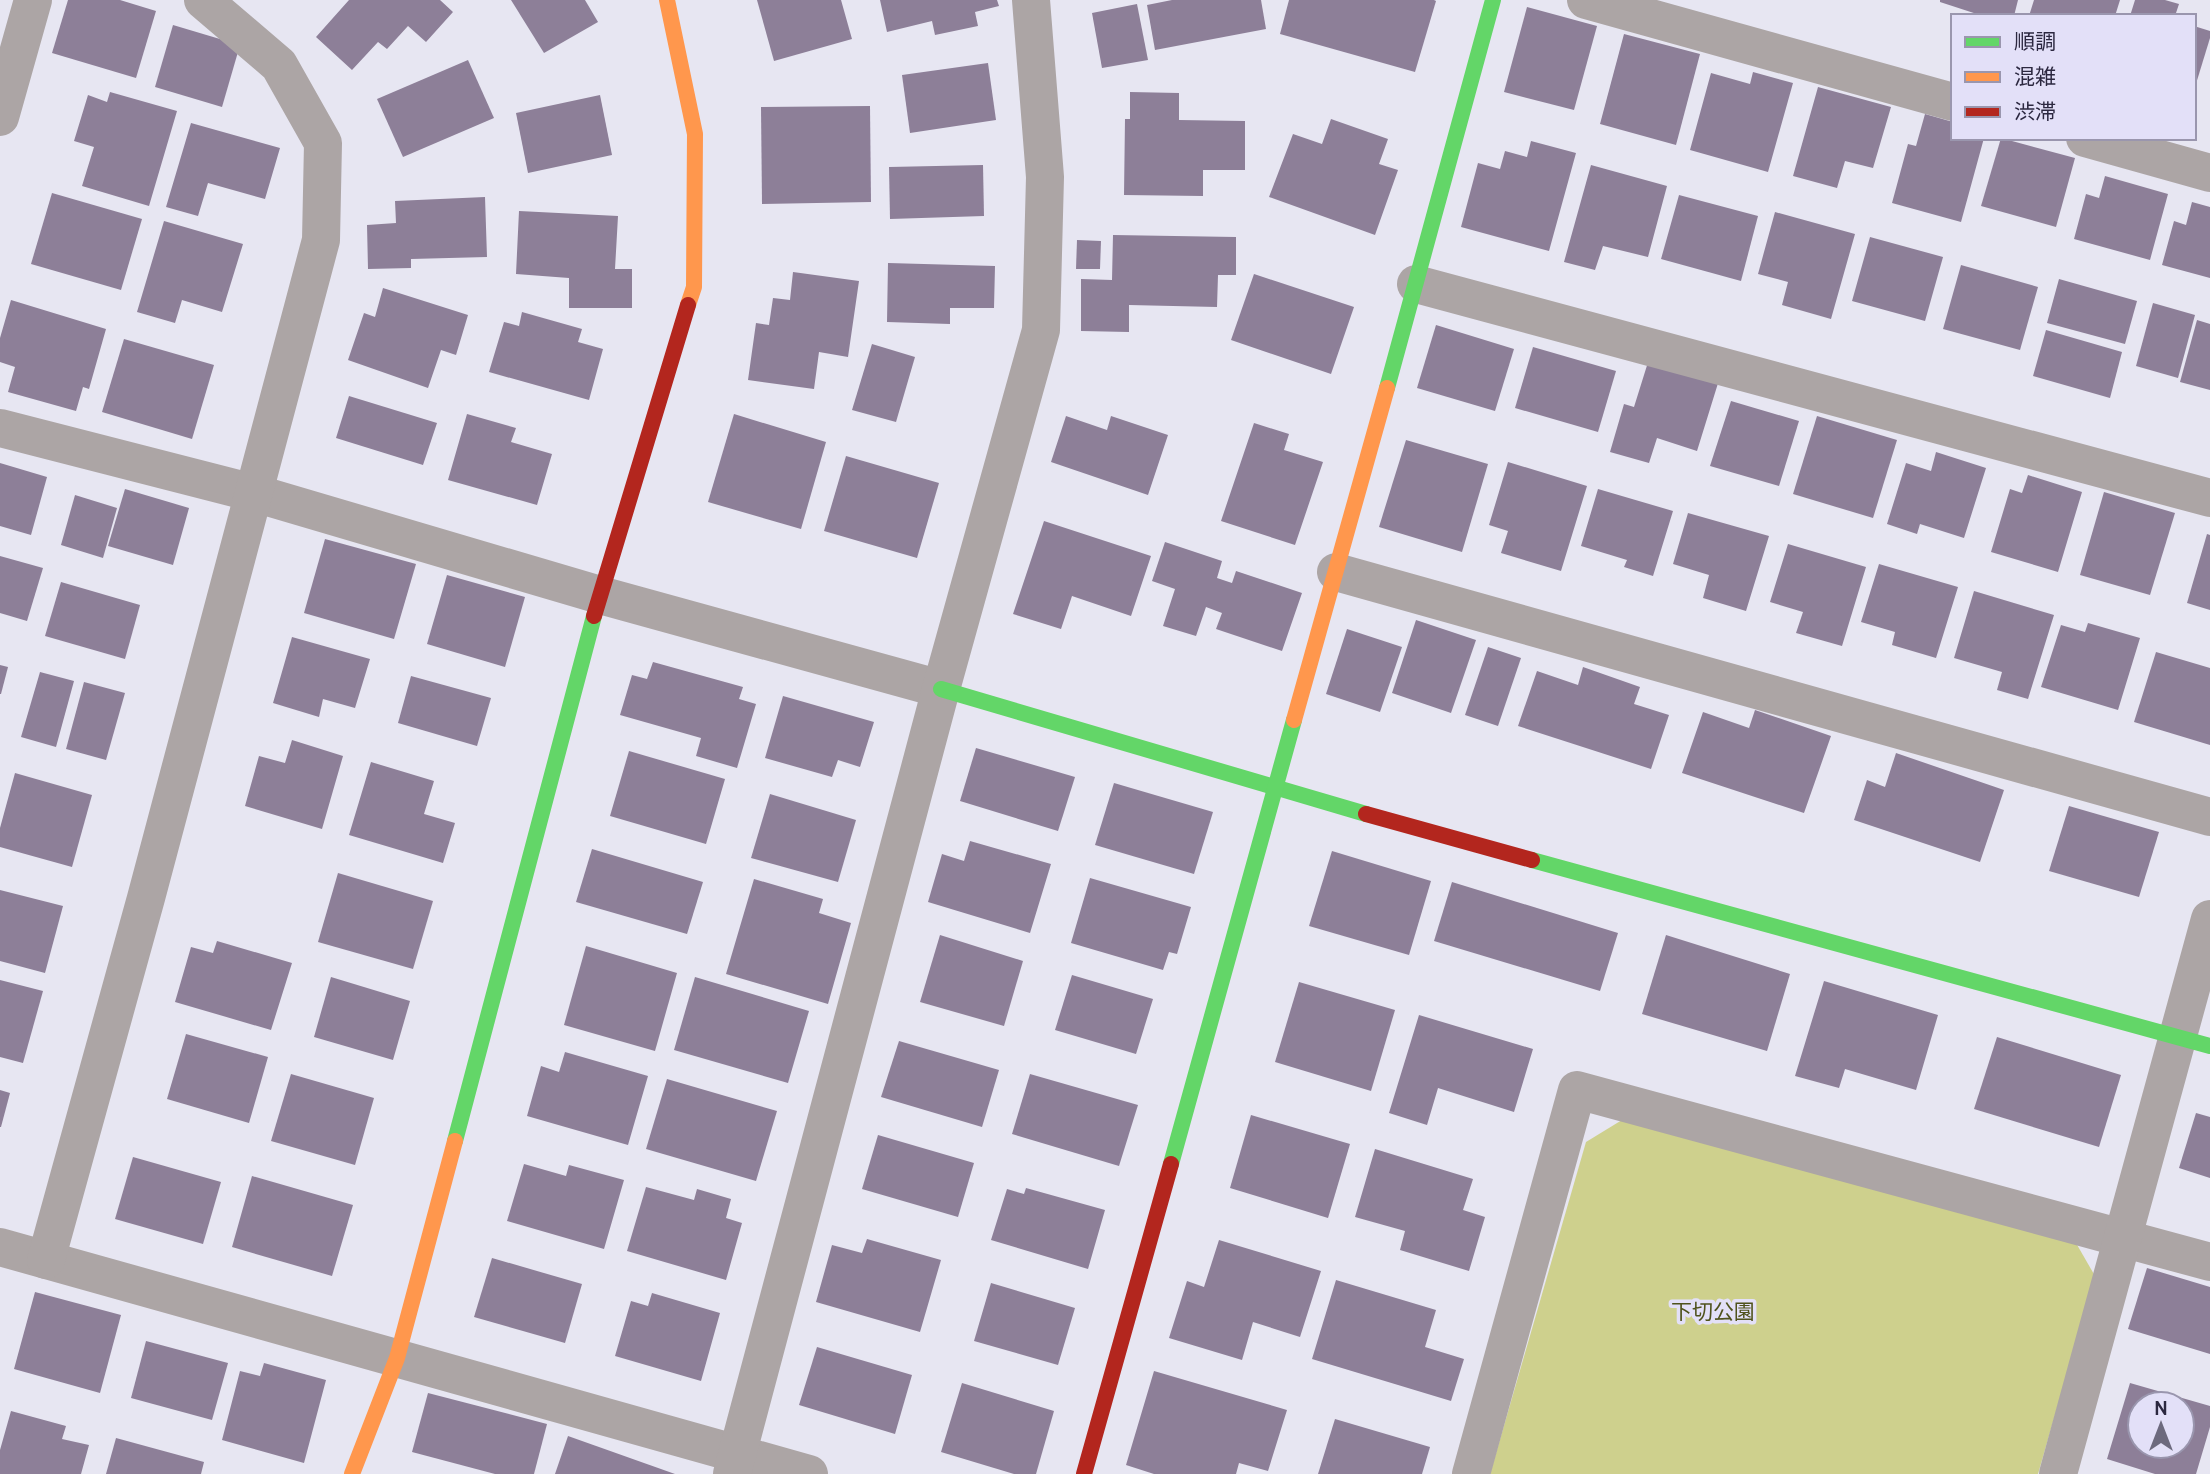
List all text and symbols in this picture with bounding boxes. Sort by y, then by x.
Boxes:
legend [1951,14,2196,140]
text: 順調 [2014,29,2056,54]
text: 混雑 [2014,64,2056,89]
text: 渋滞 [2014,99,2056,124]
park label: 下切公園 [1671,1299,1755,1324]
north arrow [2126,1390,2196,1460]
text: N [2154,1397,2168,1420]

